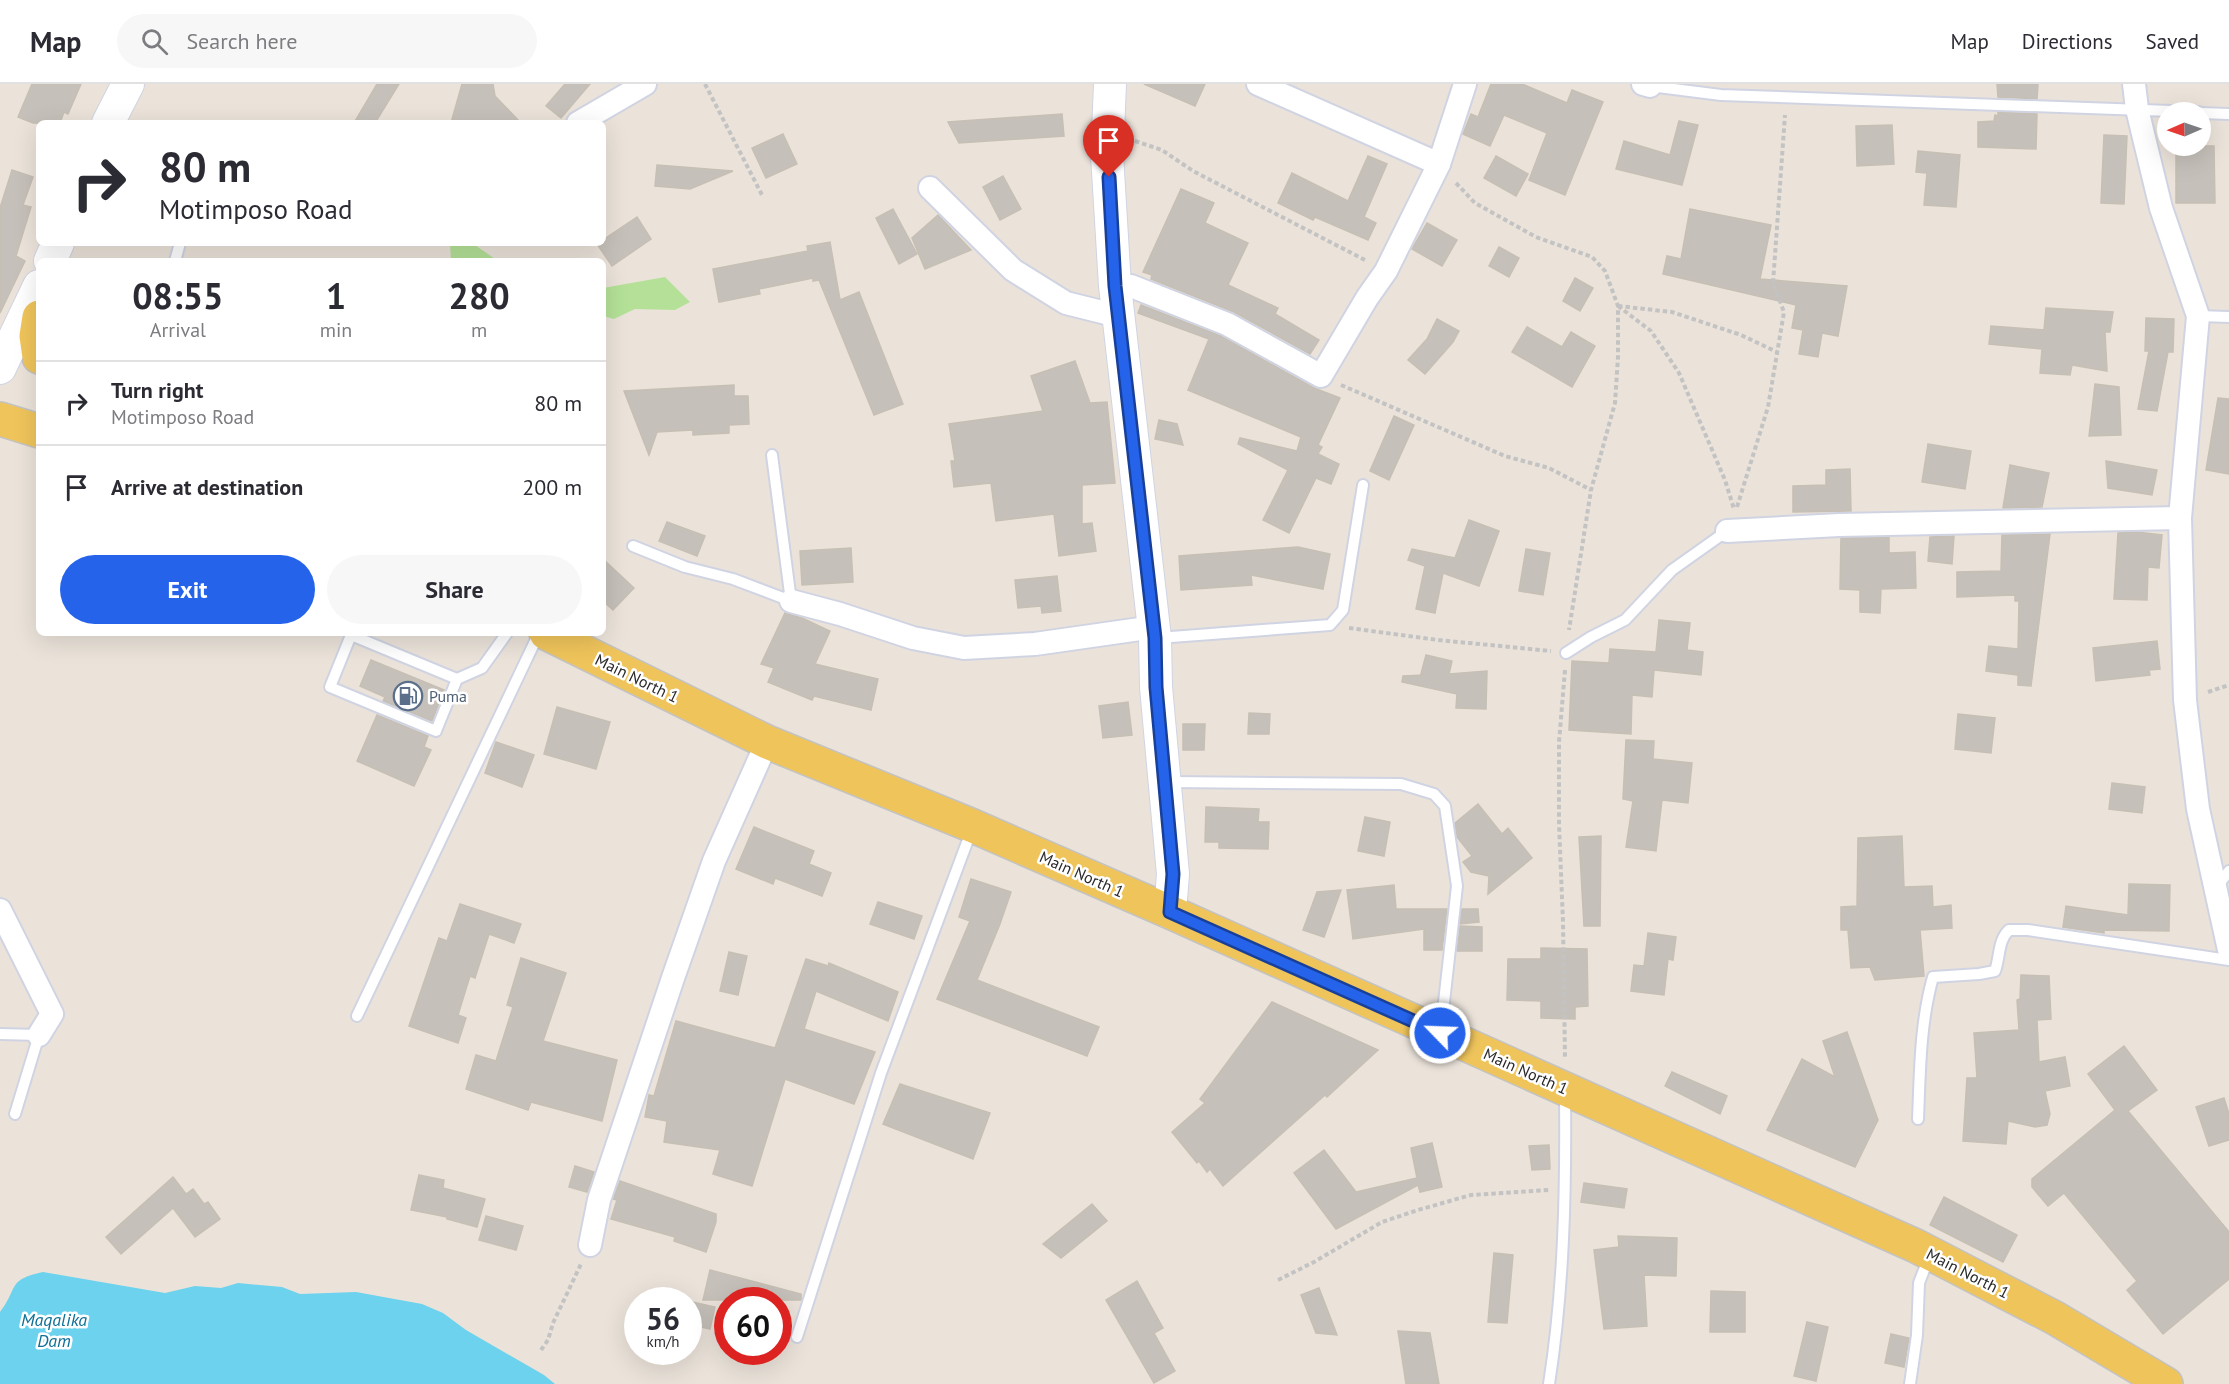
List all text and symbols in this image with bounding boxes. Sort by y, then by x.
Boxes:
search box [117,14,537,68]
text: Map [30,23,81,60]
icon: search [138,25,171,58]
text: Search here [186,27,297,55]
text: Map [1950,28,1989,55]
text: Directions [2022,28,2113,55]
text: Saved [2146,28,2199,55]
north arrow [2157,102,2211,156]
map controls [2157,102,2211,156]
pin [1083,115,1134,177]
icon: arrive [1092,124,1125,157]
text: 80 m [159,139,251,194]
icon: right [60,144,138,222]
text: Motimposo Road [159,192,352,226]
text: 08:55 [132,272,224,319]
text: 1 [326,272,346,319]
text: 280 [449,272,510,319]
text: Arrival [150,317,206,343]
text: min [320,317,352,343]
text: m [471,317,487,343]
text: Turn right [111,376,203,404]
icon: right [60,387,93,420]
text: 80 m [534,389,582,417]
text: Motimposo Road [111,404,254,430]
icon: arrive [60,471,93,504]
text: Arrive at destination [111,473,303,501]
text: 200 m [522,473,582,501]
button: Exit [60,555,315,624]
button: Share [327,555,582,624]
street label: Main North 1 [592,649,682,707]
fuel station icon: Puma [392,680,424,712]
place label: Puma [429,686,467,706]
street label: Main North 1 [1037,846,1127,902]
position arrow [1408,1001,1472,1065]
street label: Main North 1 [1481,1043,1571,1099]
street label: Main North 1 [1923,1244,2013,1302]
speed limit sign: 60 [714,1287,792,1365]
text: 56 [646,1299,680,1338]
water label: Maqalika Dam [21,1308,87,1352]
text: km/h [647,1332,679,1351]

